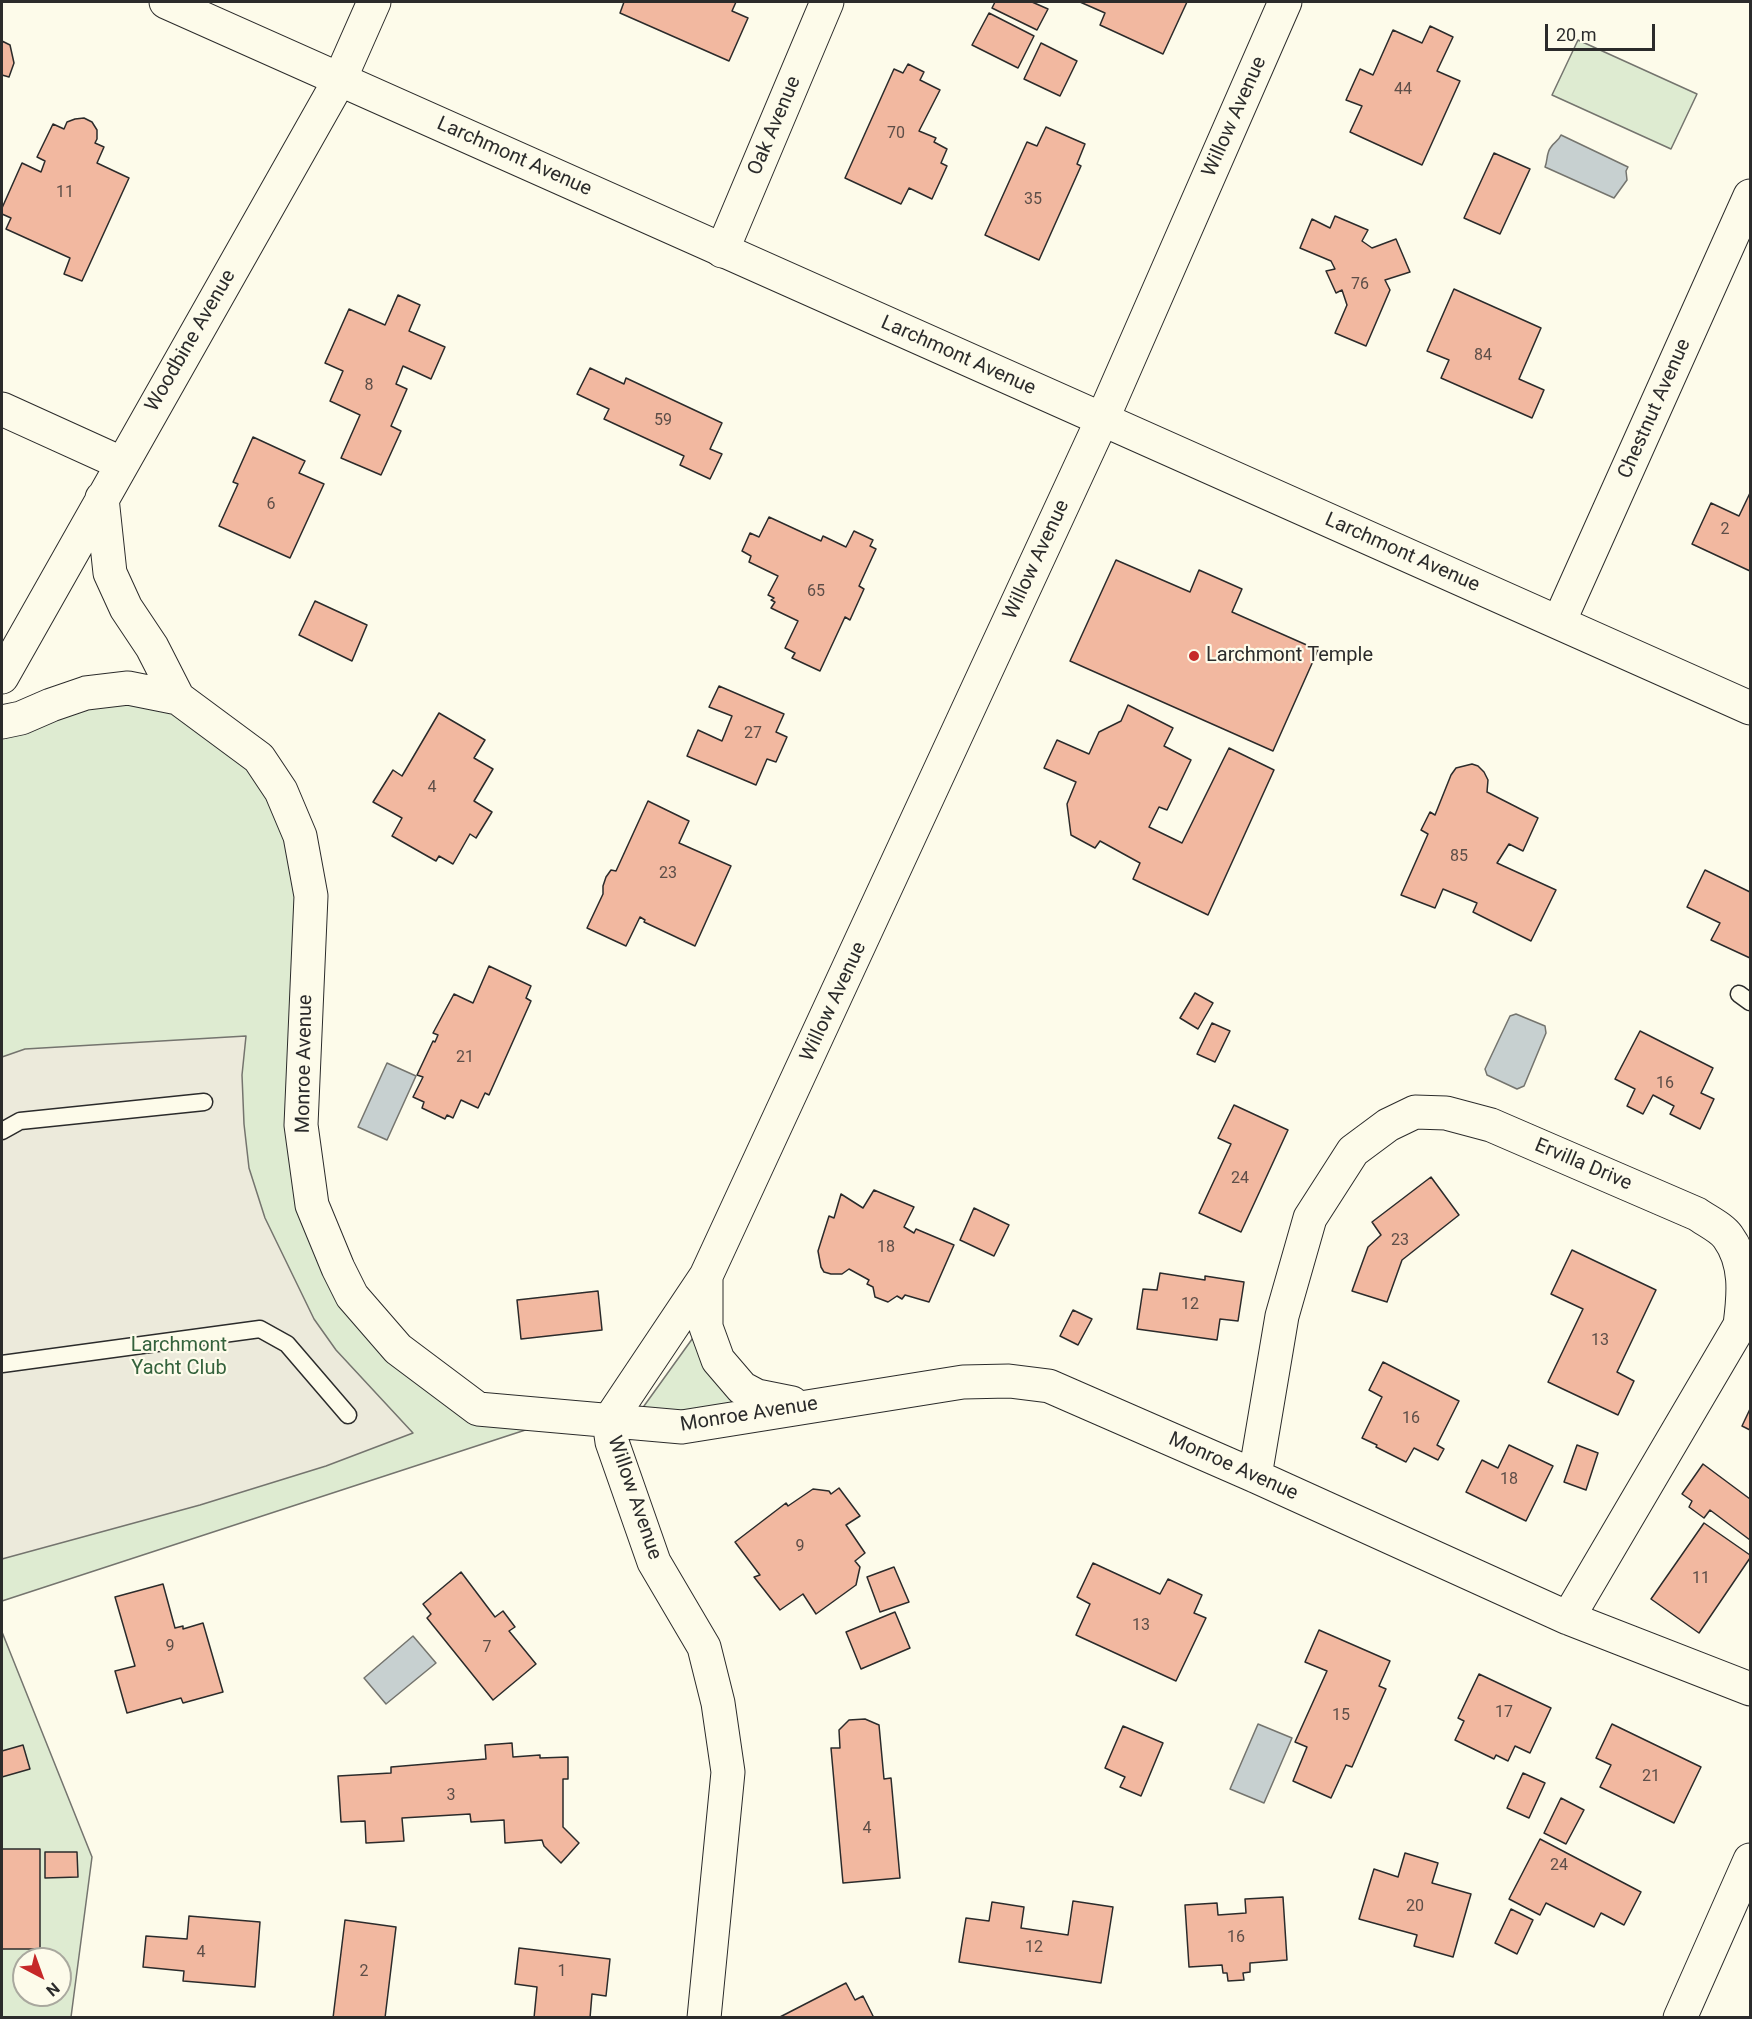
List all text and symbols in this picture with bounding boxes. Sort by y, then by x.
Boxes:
scale bar [1548,12,1658,50]
text: 20 m [1556,24,1596,45]
street label: Willow Avenue [1198,53,1272,181]
street label: Oak Avenue [743,73,807,179]
house number: 44 [1394,80,1412,100]
street label: Larchmont Avenue [433,112,595,202]
house number: 70 [887,124,905,144]
house number: 11 [56,183,74,203]
house number: 35 [1024,190,1042,210]
street label: Woodbine Avenue [141,266,241,416]
house number: 76 [1351,275,1369,295]
street label: Larchmont Avenue [877,311,1039,401]
street label: Chestnut Avenue [1613,335,1697,483]
house number: 84 [1474,346,1492,366]
house number: 8 [365,376,373,396]
house number: 59 [654,411,672,431]
house number: 6 [267,495,275,515]
street label: Willow Avenue [999,496,1075,624]
street label: Larchmont Avenue [1321,508,1483,598]
house number: 2 [1721,520,1729,540]
house number: 65 [807,582,825,602]
place label: Larchmont Temple [1206,644,1373,668]
marker: Larchmont Temple [1187,649,1201,663]
house number: 27 [744,724,762,744]
house number: 4 [428,778,436,798]
house number: 85 [1450,847,1468,867]
house number: 23 [659,864,677,884]
street label: Willow Avenue [796,938,872,1066]
street label: Monroe Avenue [292,994,318,1134]
house number: 21 [456,1048,474,1068]
house number: 16 [1656,1074,1674,1094]
street label: Ervilla Drive [1531,1134,1635,1196]
house number: 24 [1231,1169,1249,1189]
house number: 23 [1391,1231,1409,1251]
house number: 18 [877,1238,895,1258]
house number: 12 [1181,1295,1199,1315]
house number: 13 [1591,1331,1609,1351]
park label: Larchmont Yacht Club [131,1334,227,1381]
street label: Monroe Avenue [679,1392,819,1438]
house number: 16 [1402,1409,1420,1429]
street label: Monroe Avenue [1165,1428,1301,1506]
street label: Willow Avenue [602,1433,666,1563]
house number: 18 [1500,1470,1518,1490]
house number: 9 [796,1537,804,1557]
house number: 11 [1692,1569,1710,1589]
house number: 13 [1132,1616,1150,1636]
house number: 9 [166,1637,174,1657]
house number: 7 [483,1638,491,1658]
house number: 17 [1495,1703,1513,1723]
house number: 15 [1332,1706,1350,1726]
house number: 21 [1642,1767,1660,1787]
house number: 3 [447,1786,455,1806]
house number: 4 [863,1819,871,1839]
house number: 24 [1550,1856,1568,1876]
house number: 20 [1406,1897,1424,1917]
house number: 16 [1227,1928,1245,1948]
house number: 12 [1025,1938,1043,1958]
house number: 4 [197,1943,205,1963]
north arrow [12,1947,72,2007]
house number: 2 [360,1962,368,1982]
house number: 1 [558,1962,566,1982]
text: N [42,1979,63,2000]

